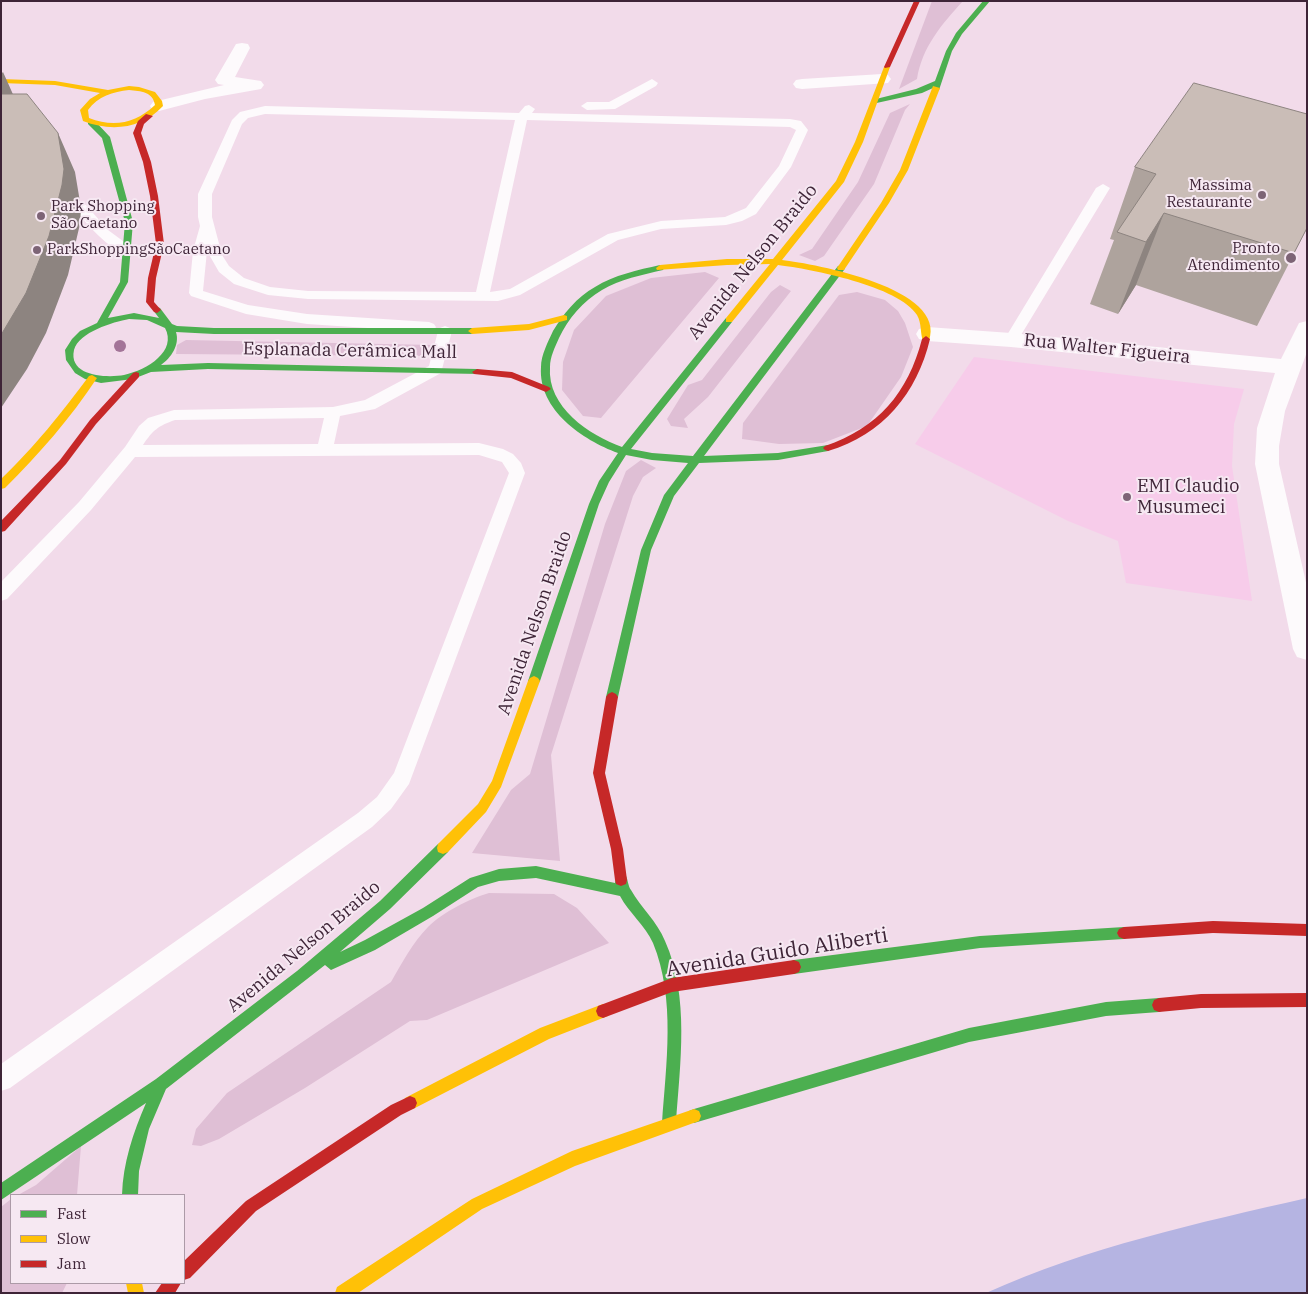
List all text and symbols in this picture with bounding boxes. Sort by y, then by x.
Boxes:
place label: Massima Restaurante [1166,177,1252,212]
street label: Avenida Nelson Braido [684,180,822,344]
marker: Massima Restaurante [1256,189,1268,201]
place label: Park Shopping São Caetano [51,198,155,233]
marker: Park Shopping São Caetano [35,210,47,222]
place label: Pronto Atendimento [1187,240,1280,275]
place label: ParkShoppingSãoCaetano [47,241,230,259]
marker: ParkShoppingSãoCaetano [31,244,43,256]
marker: Pronto Atendimento [1284,251,1298,265]
street label: Rua Walter Figueira [1023,330,1191,368]
street label: Esplanada Cerâmica Mall [243,338,457,364]
place label: EMI Claudio Musumeci [1137,476,1239,518]
marker: EMI Claudio Musumeci [1121,491,1133,503]
street label: Avenida Nelson Braido [493,528,577,718]
street label: Avenida Nelson Braido [223,877,385,1017]
street label: Avenida Guido Aliberti [664,923,890,983]
legend [10,1194,185,1284]
text: Fast [57,1204,87,1223]
text: Slow [57,1229,90,1248]
text: Jam [57,1254,86,1273]

